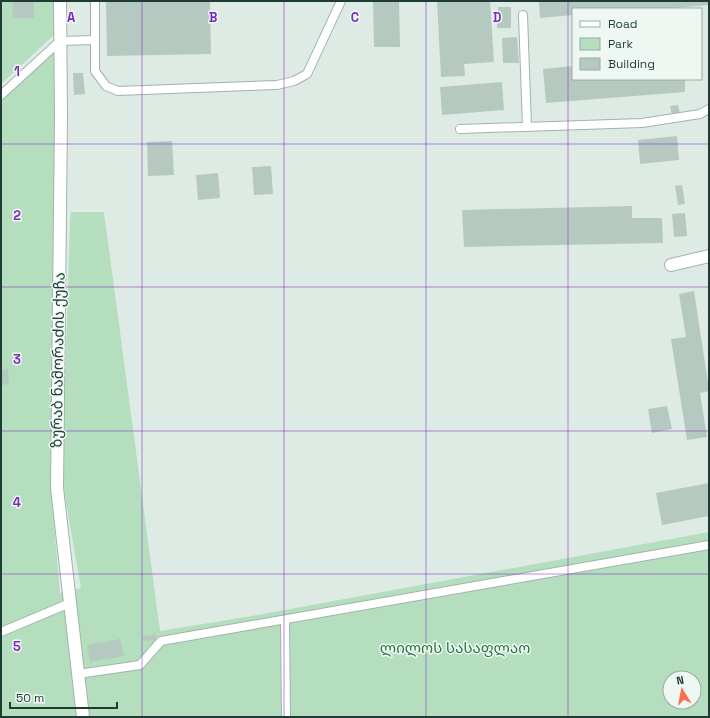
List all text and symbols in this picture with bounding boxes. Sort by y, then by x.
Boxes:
legend [572,8,702,80]
text: A [67,9,76,26]
text: B [209,9,218,26]
text: C [351,9,359,26]
text: D [493,9,502,26]
text: Road [608,16,637,32]
text: Park [608,36,633,52]
text: Building [608,56,655,72]
text: 1 [14,63,20,80]
text: 2 [13,207,21,224]
street label: ზურაბ ნამორაძის ქუჩა [46,272,69,448]
text: 3 [13,351,21,368]
text: 4 [13,494,21,511]
text: 5 [13,638,21,655]
park label: ლილოს სასაფლაო [380,638,530,657]
north arrow [662,670,702,710]
text: N [675,673,685,688]
scale bar [10,684,117,710]
text: 50 m [16,690,44,706]

